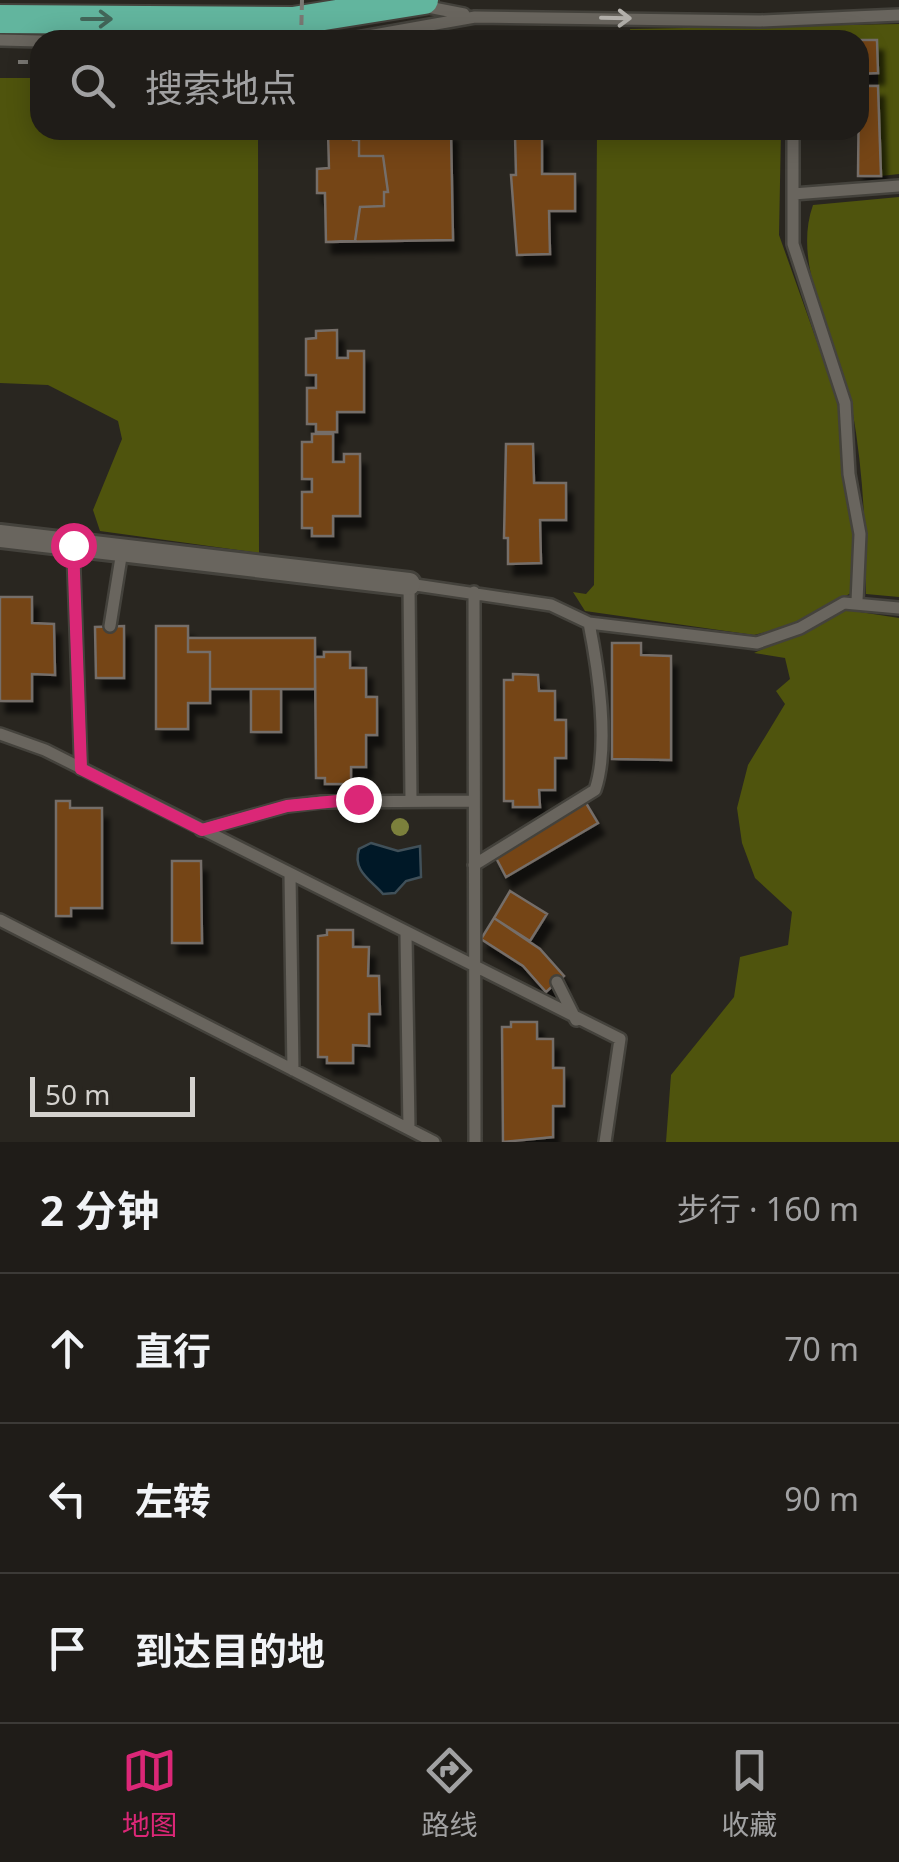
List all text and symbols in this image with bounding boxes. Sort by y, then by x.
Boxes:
one-way arrow [600,8,632,28]
one-way arrow [81,10,113,29]
search box [30,30,869,140]
icon: search [65,58,120,113]
text: 搜索地点 [145,61,297,113]
route start [51,523,97,569]
route end [336,777,382,823]
scale bar [30,1072,195,1116]
text: 50 m [45,1075,111,1113]
text: 2 分钟 [40,1181,159,1238]
text: 步行 · 160 m [677,1187,859,1230]
icon: ahead [40,1321,95,1376]
text: 直行 [135,1324,211,1376]
text: 70 m [784,1327,859,1370]
icon: left [40,1471,95,1526]
text: 左转 [135,1474,211,1526]
text: 90 m [784,1477,859,1520]
icon: arrive [40,1621,95,1676]
text: 到达目的地 [135,1624,325,1676]
tab: 地图 [122,1743,178,1843]
tab: 路线 [421,1743,477,1843]
tab: 收藏 [721,1743,777,1843]

